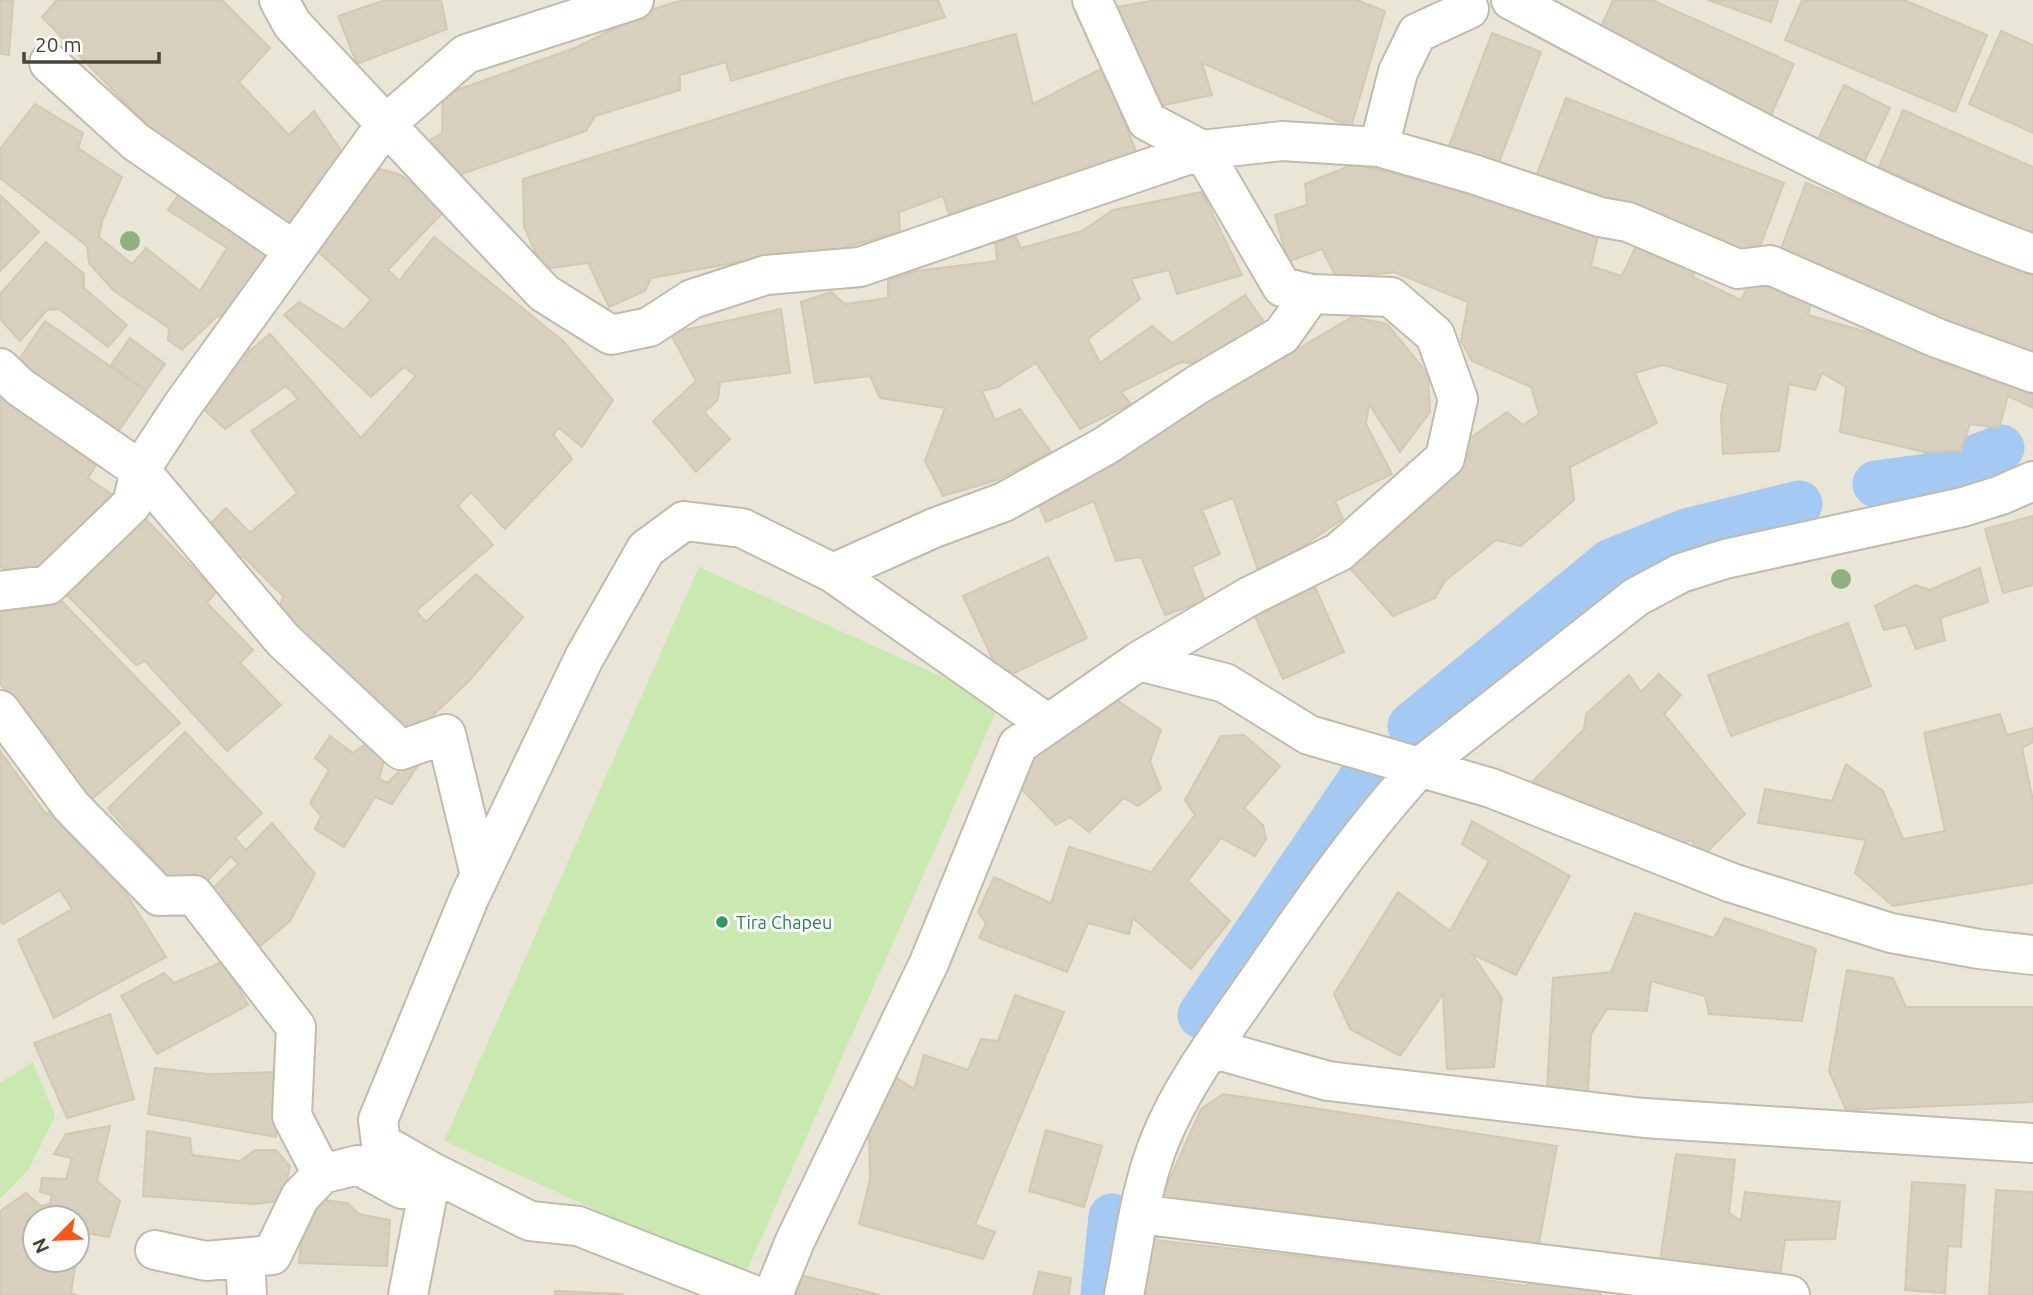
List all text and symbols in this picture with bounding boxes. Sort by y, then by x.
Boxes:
scale bar [24,21,159,65]
text: 20 m [35,32,82,56]
place label: Tira Chapeu [736,912,832,932]
marker: Tira Chapeu [714,914,730,930]
north arrow [21,1204,91,1274]
text: N [28,1235,53,1257]

